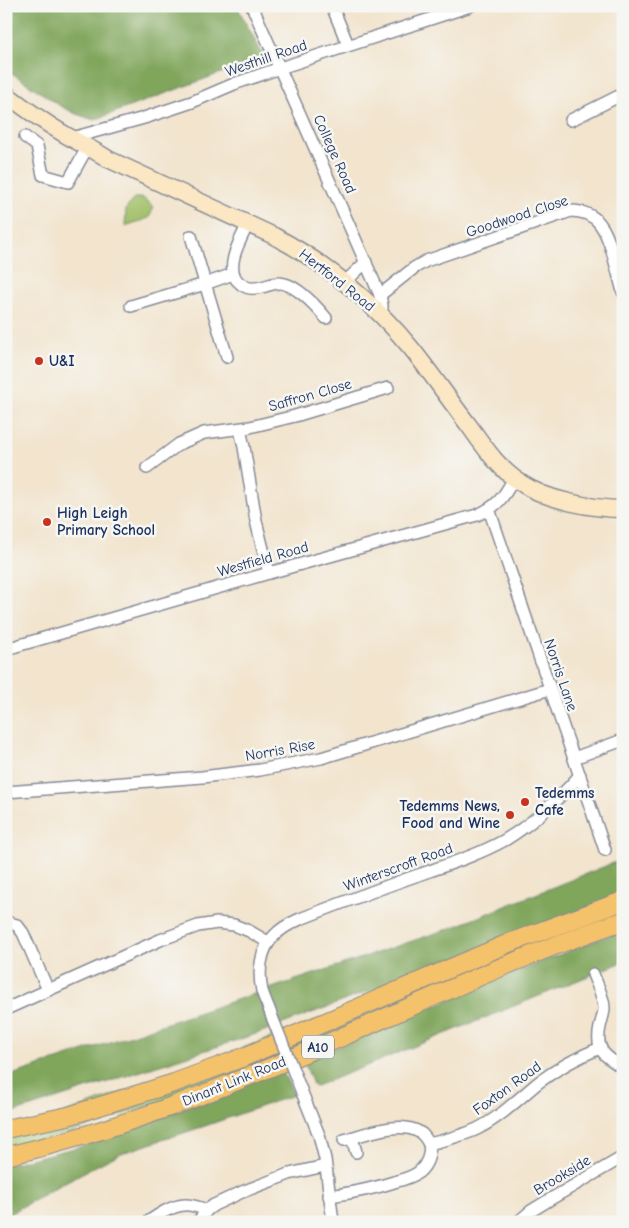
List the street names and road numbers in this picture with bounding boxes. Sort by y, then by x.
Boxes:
street label: Westhill Road [223,36,309,80]
street label: College Road [310,112,360,196]
street label: Goodwood Close [464,191,571,241]
street label: Hertford Road [295,245,379,315]
street label: Saffron Close [266,374,354,415]
street label: Westfield Road [215,537,311,581]
street label: Norris Lane [540,637,582,714]
street label: Norris Rise [244,735,317,765]
street label: Winterscroft Road [341,839,455,895]
road number: A10 [302,1036,334,1058]
street label: Dinant Link Road [179,1052,289,1110]
street label: Foxton Road [469,1057,545,1119]
street label: Brookside [530,1151,594,1199]

